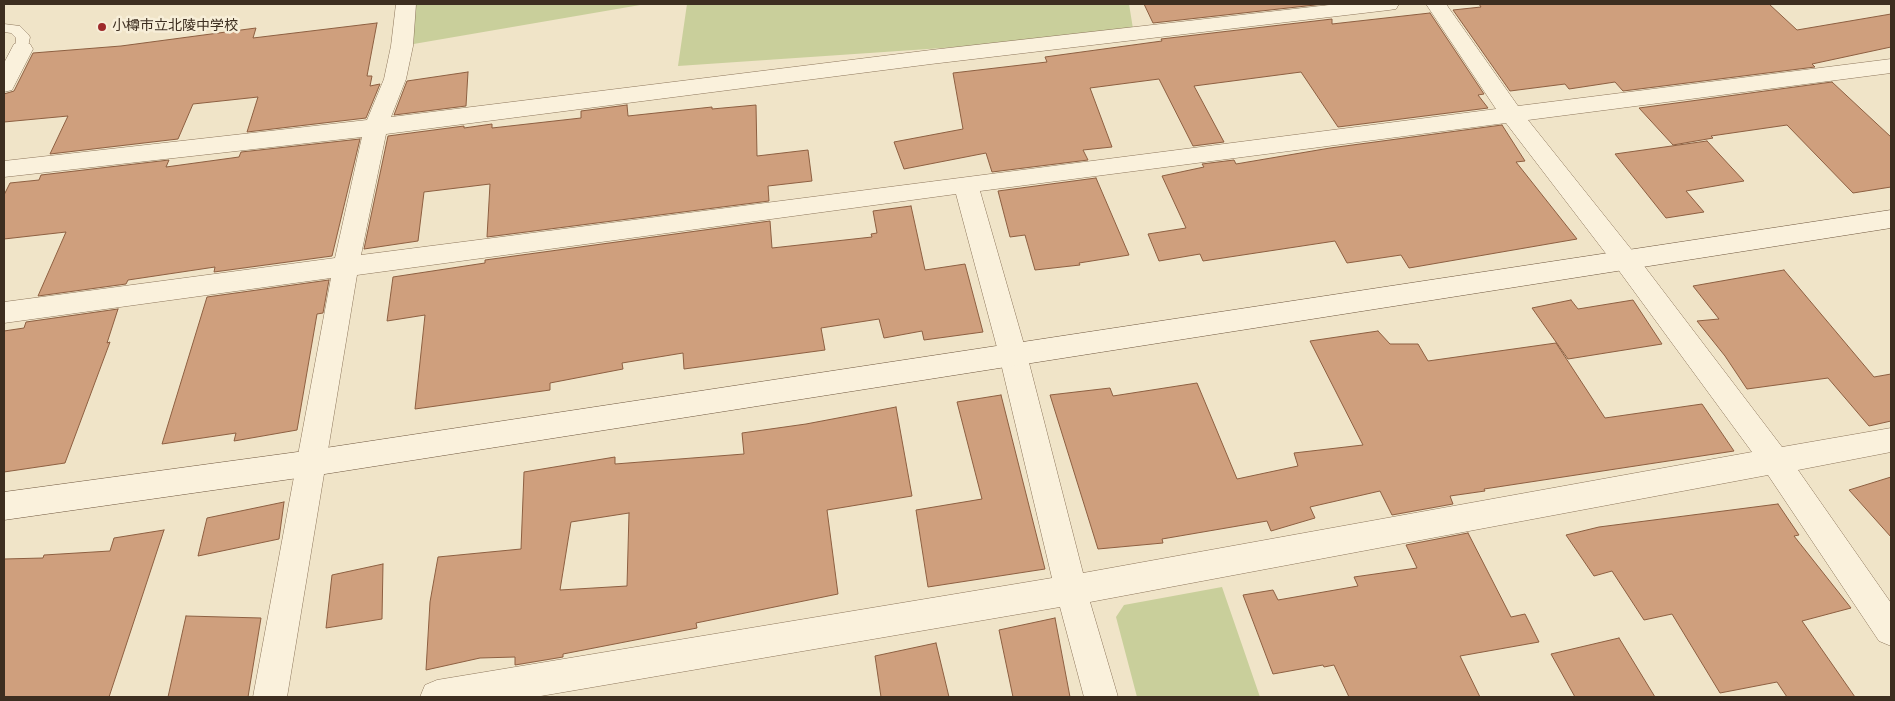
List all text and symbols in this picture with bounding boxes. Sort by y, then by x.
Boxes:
place label: 小樽市立北陵中学校 [112,19,238,35]
marker: 小樽市立北陵中学校 [96,21,108,33]

